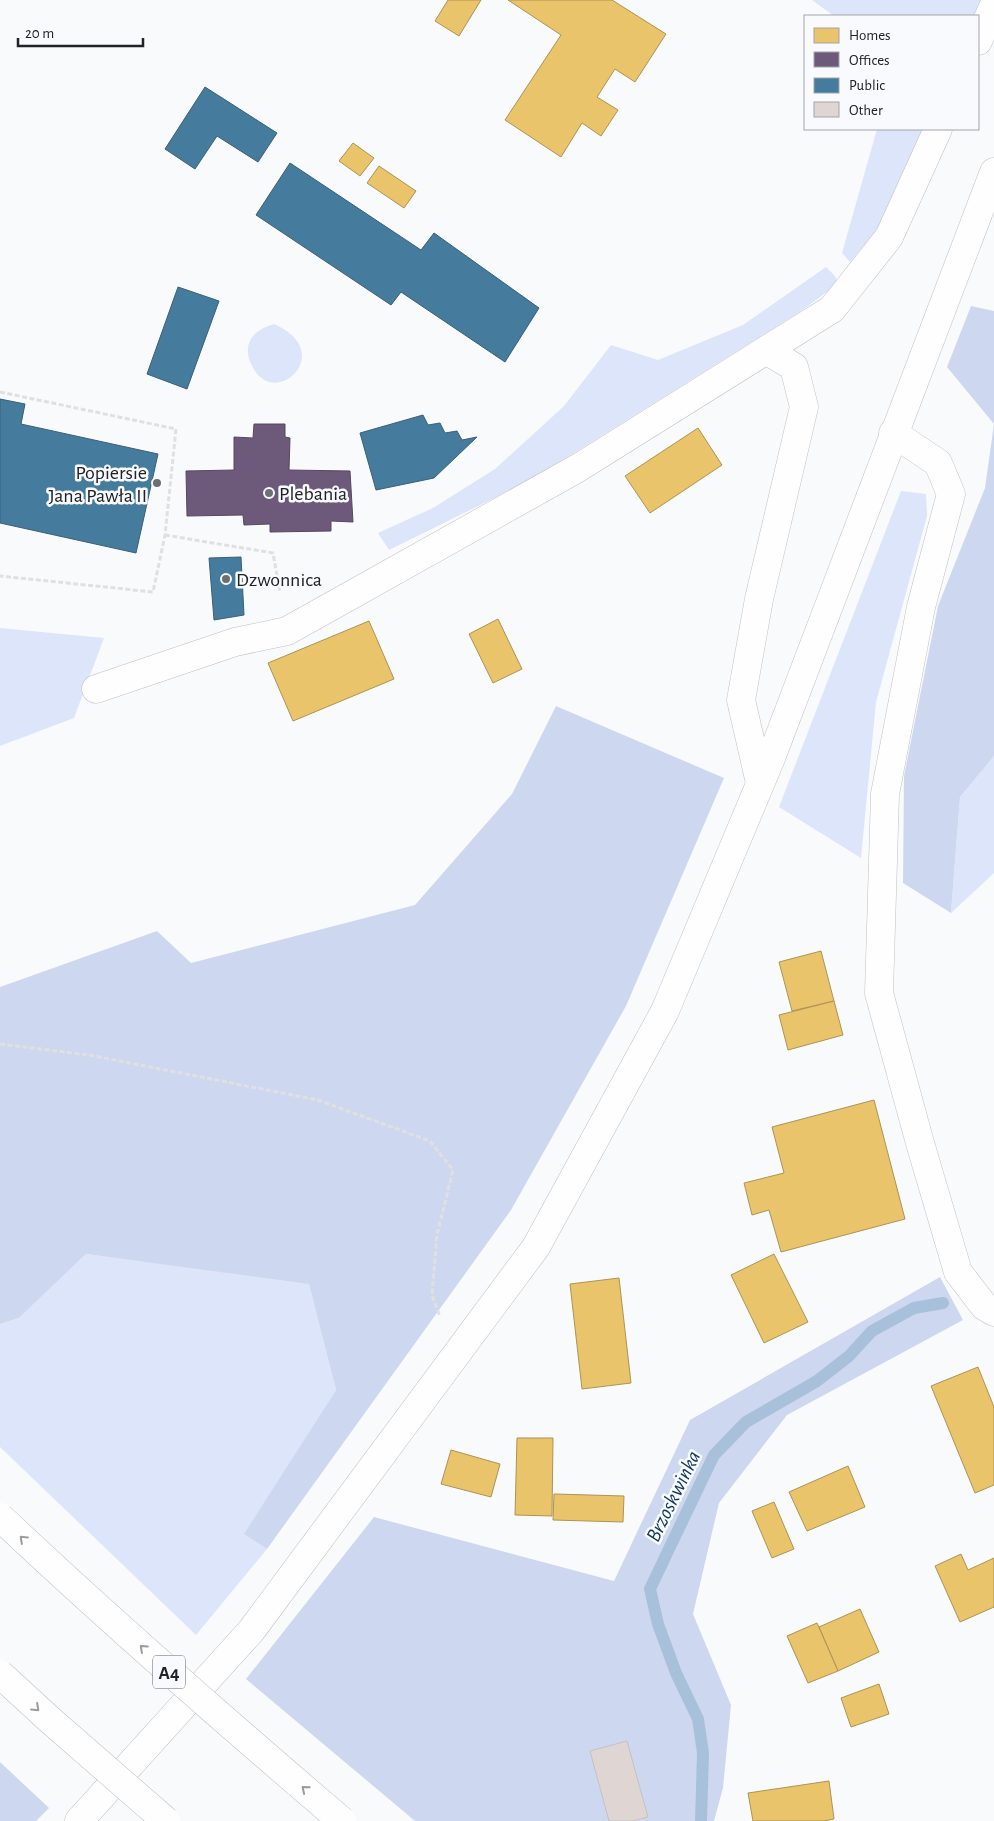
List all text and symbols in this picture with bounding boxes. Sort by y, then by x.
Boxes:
scale bar [18,15,142,47]
legend [804,15,979,130]
text: 20 m [25,26,54,41]
text: Homes [849,28,891,43]
text: Offices [849,53,890,68]
text: Public [849,78,885,93]
text: Other [849,103,883,118]
place label: Popiersie Jana Pawła II [49,463,147,506]
marker: Popiersie Jana Pawła II [151,477,163,489]
place label: Plebania [279,484,347,504]
marker: Plebania [263,487,275,499]
place label: Dzwonnica [236,570,322,590]
marker: Dzwonnica [220,573,232,585]
water label: Brzoskwinka [642,1447,704,1545]
one-way arrow [19,1536,28,1545]
one-way arrow [139,1645,148,1654]
road number: A4 [153,1655,185,1688]
one-way arrow [30,1702,39,1711]
one-way arrow [302,1787,311,1795]

